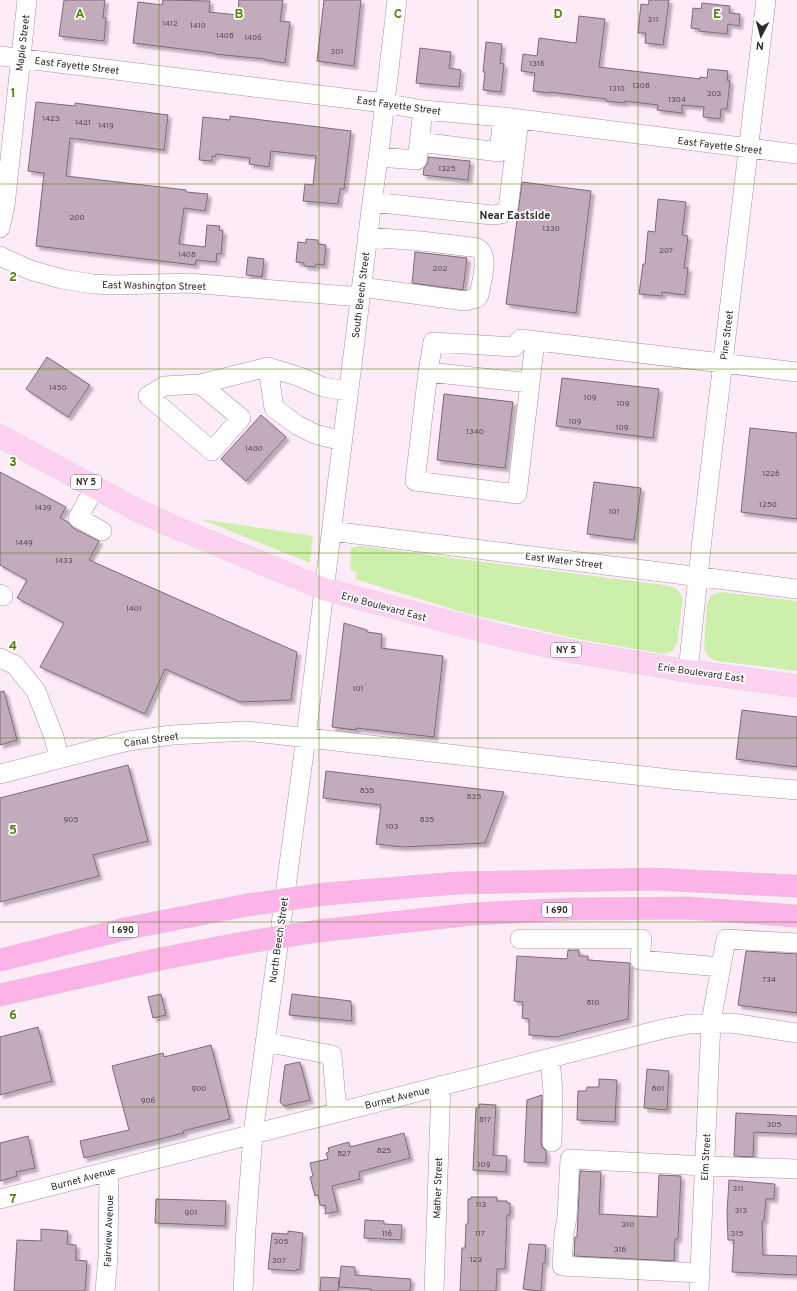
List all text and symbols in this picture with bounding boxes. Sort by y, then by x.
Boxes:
text: A [75,7,85,23]
text: B [235,7,244,23]
text: C [394,7,402,23]
text: D [553,7,563,23]
text: E [713,7,721,23]
street label: Maple Street [14,14,33,72]
house number: 311 [648,15,658,25]
north arrow [741,16,781,56]
house number: 1412 [162,19,178,29]
house number: 1410 [190,21,206,31]
house number: 1408 [216,31,234,41]
house number: 1406 [244,33,262,43]
text: N [755,38,765,52]
house number: 301 [331,47,343,57]
street label: East Fayette Street [34,55,120,78]
house number: 1316 [529,59,545,69]
house number: 1308 [632,81,650,91]
house number: 1310 [609,84,625,94]
text: 1 [10,86,16,102]
house number: 303 [707,89,722,99]
street label: East Fayette Street [356,94,442,119]
house number: 1304 [668,95,686,105]
house number: 1423 [42,114,60,124]
house number: 1421 [75,118,91,128]
house number: 1419 [98,121,114,131]
street label: East Fayette Street [677,135,763,158]
house number: 1325 [438,164,456,174]
district label: Near Eastside [480,209,550,223]
house number: 200 [69,213,85,223]
house number: 1330 [542,224,560,234]
house number: 207 [659,246,673,256]
house number: 1408 [178,250,196,260]
street label: South Beech Street [350,251,373,339]
house number: 202 [433,264,448,274]
text: 2 [9,270,17,286]
street label: East Washington Street [102,279,206,294]
street label: Pine Street [718,309,737,361]
house number: 1450 [49,383,67,393]
house number: 109 [584,393,597,403]
house number: 109 [617,399,630,409]
house number: 109 [569,417,582,427]
house number: 109 [616,423,629,433]
house number: 1340 [466,427,484,437]
house number: 1400 [245,444,263,454]
text: 3 [9,455,17,471]
house number: 1226 [762,469,780,479]
road number: NY 5 [71,475,101,489]
house number: 1250 [759,500,777,510]
house number: 1439 [34,503,52,513]
house number: 101 [608,507,620,517]
house number: 1449 [15,538,33,548]
street label: East Water Street [524,550,603,573]
house number: 1433 [55,556,73,566]
street label: Erie Boulevard East [340,590,428,625]
house number: 1401 [126,604,142,614]
text: 4 [9,639,17,655]
road number: NY 5 [551,643,581,657]
street label: Erie Boulevard East [657,661,745,686]
house number: 101 [352,684,364,694]
street label: Canal Street [123,730,180,751]
house number: 835 [360,786,374,796]
house number: 835 [467,792,481,802]
house number: 905 [64,815,78,825]
house number: 835 [420,815,434,825]
house number: 103 [386,822,399,832]
text: 5 [9,823,17,839]
street label: North Beech Street [267,896,292,984]
road number: I 690 [542,903,572,917]
road number: I 690 [108,923,138,937]
house number: 734 [762,975,776,985]
house number: 810 [587,998,600,1008]
text: 6 [9,1008,17,1024]
house number: 900 [192,1084,206,1094]
street label: Burnet Avenue [364,1084,431,1113]
house number: 801 [652,1084,664,1094]
house number: 906 [141,1096,156,1106]
house number: 817 [479,1115,491,1125]
house number: 305 [767,1120,781,1130]
street label: Elm Street [699,1133,714,1181]
house number: 825 [377,1146,391,1156]
house number: 827 [337,1149,351,1159]
street label: Mather Street [431,1157,446,1219]
house number: 109 [478,1160,491,1170]
street label: Burnet Avenue [50,1165,117,1194]
house number: 311 [733,1184,743,1194]
text: 7 [10,1192,17,1208]
street label: Fairview Avenue [102,1195,117,1267]
house number: 113 [476,1200,487,1210]
house number: 313 [735,1206,747,1216]
house number: 901 [185,1208,197,1218]
house number: 310 [622,1220,634,1230]
house number: 116 [382,1229,393,1239]
house number: 117 [475,1229,485,1239]
house number: 315 [731,1229,743,1239]
house number: 305 [274,1237,288,1247]
house number: 316 [614,1245,627,1255]
house number: 123 [470,1255,483,1265]
house number: 307 [272,1256,286,1266]

